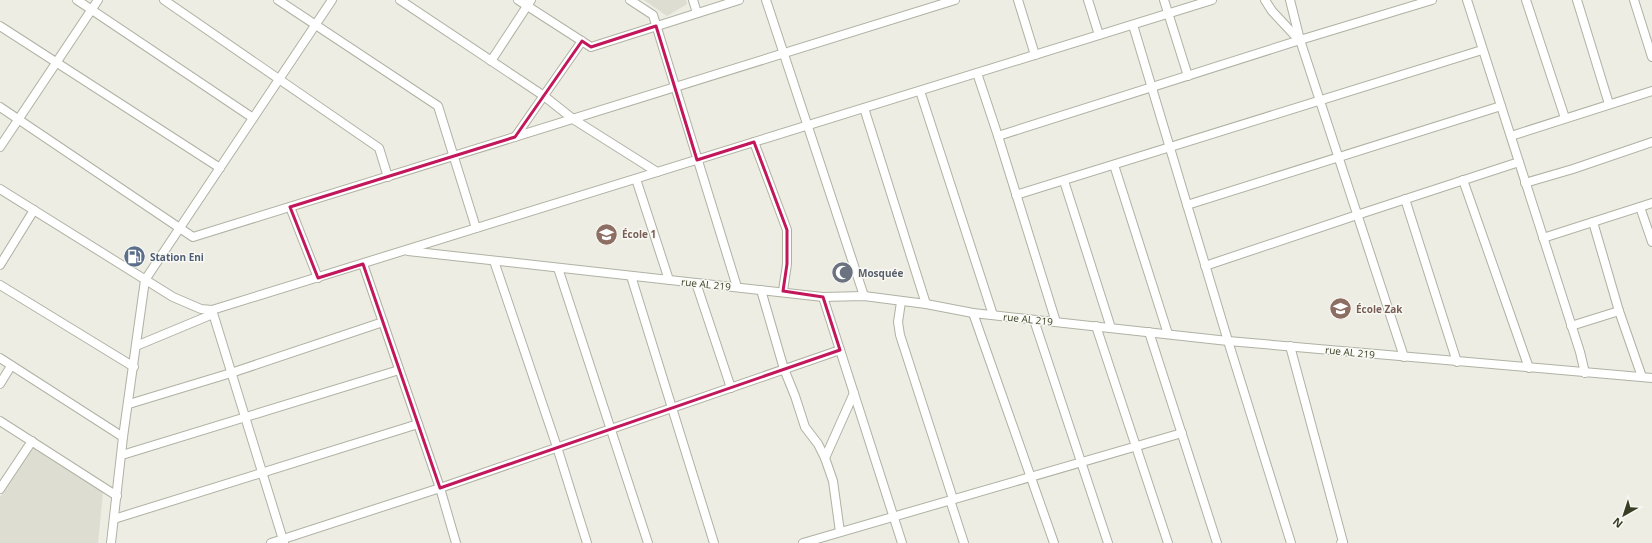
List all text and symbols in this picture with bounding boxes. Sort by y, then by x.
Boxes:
school or university icon: École 1 [594,221,620,247]
place label: École 1 [622,227,656,241]
fuel station icon: Station Eni [122,244,148,270]
place label: Station Eni [150,250,204,264]
mosque icon: Mosquée [829,260,855,286]
place label: Mosquée [858,266,903,280]
street label: rue AL 219 [681,274,732,294]
school or university icon: École Zak [1328,296,1354,322]
place label: École Zak [1356,302,1403,316]
street label: rue AL 219 [1003,309,1054,329]
street label: rue AL 219 [1325,342,1376,362]
north arrow [1604,495,1644,535]
text: N [1609,515,1626,532]

